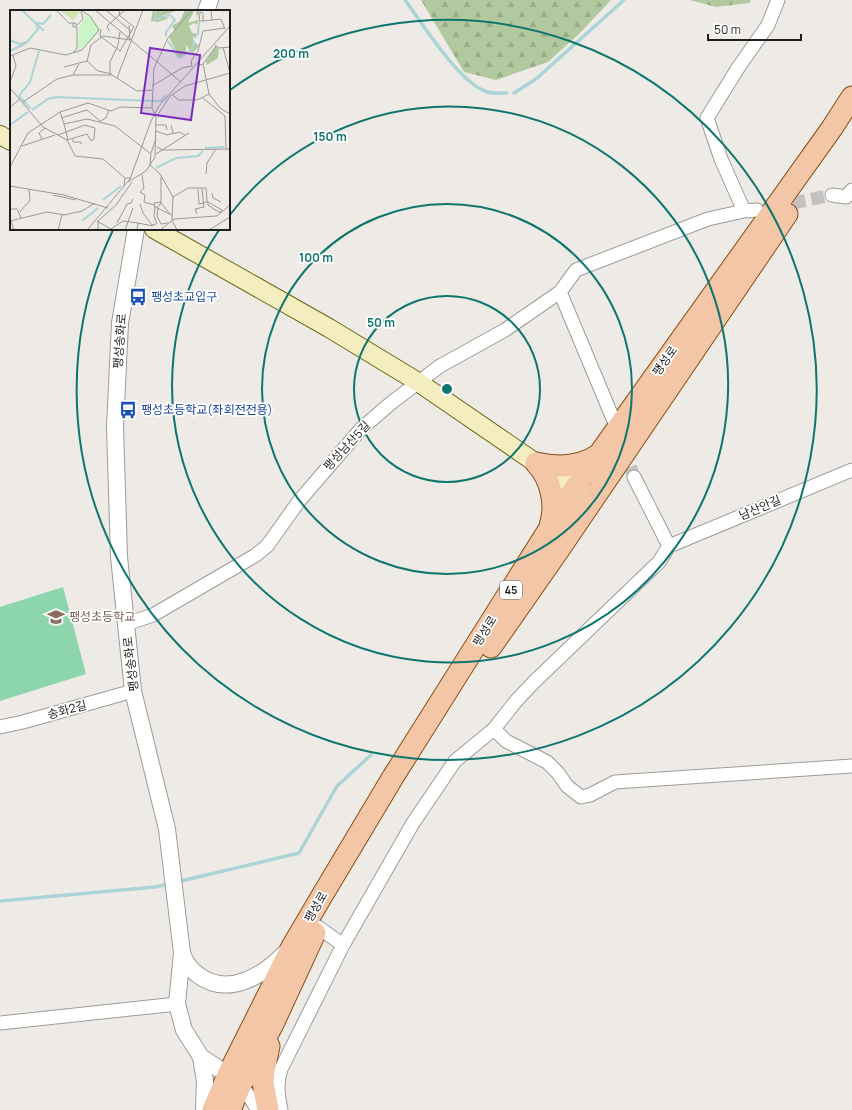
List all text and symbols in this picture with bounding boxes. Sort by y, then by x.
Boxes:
inset map [10,10,230,230]
scale bar [708,16,801,42]
text: 50 m [714,21,741,38]
text: 200 m [273,45,309,62]
text: 150 m [313,128,347,145]
text: 100 m [299,249,333,266]
bus stop icon: 팽성초교입구 [128,287,148,307]
place label: 팽성초교입구 [151,288,217,305]
street label: 팽성송화로 [109,313,130,369]
text: 50 m [367,314,395,331]
street label: 팽성로 [648,342,681,379]
centre of rings [440,382,454,396]
bus stop icon: 팽성초등학교(좌회전전용) [118,400,138,420]
place label: 팽성초등학교(좌회전전용) [141,401,273,418]
street label: 팽성남산5길 [319,417,374,474]
street label: 남산안길 [736,491,783,524]
road number: 45 [500,581,522,599]
school or university icon: 팽성초등학교 [46,607,66,627]
place label: 팽성초등학교 [69,608,135,625]
street label: 팽성로 [469,612,501,649]
street label: 팽성송화로 [119,636,142,692]
street label: 송화2길 [45,696,88,723]
street label: 팽성로 [300,888,331,925]

